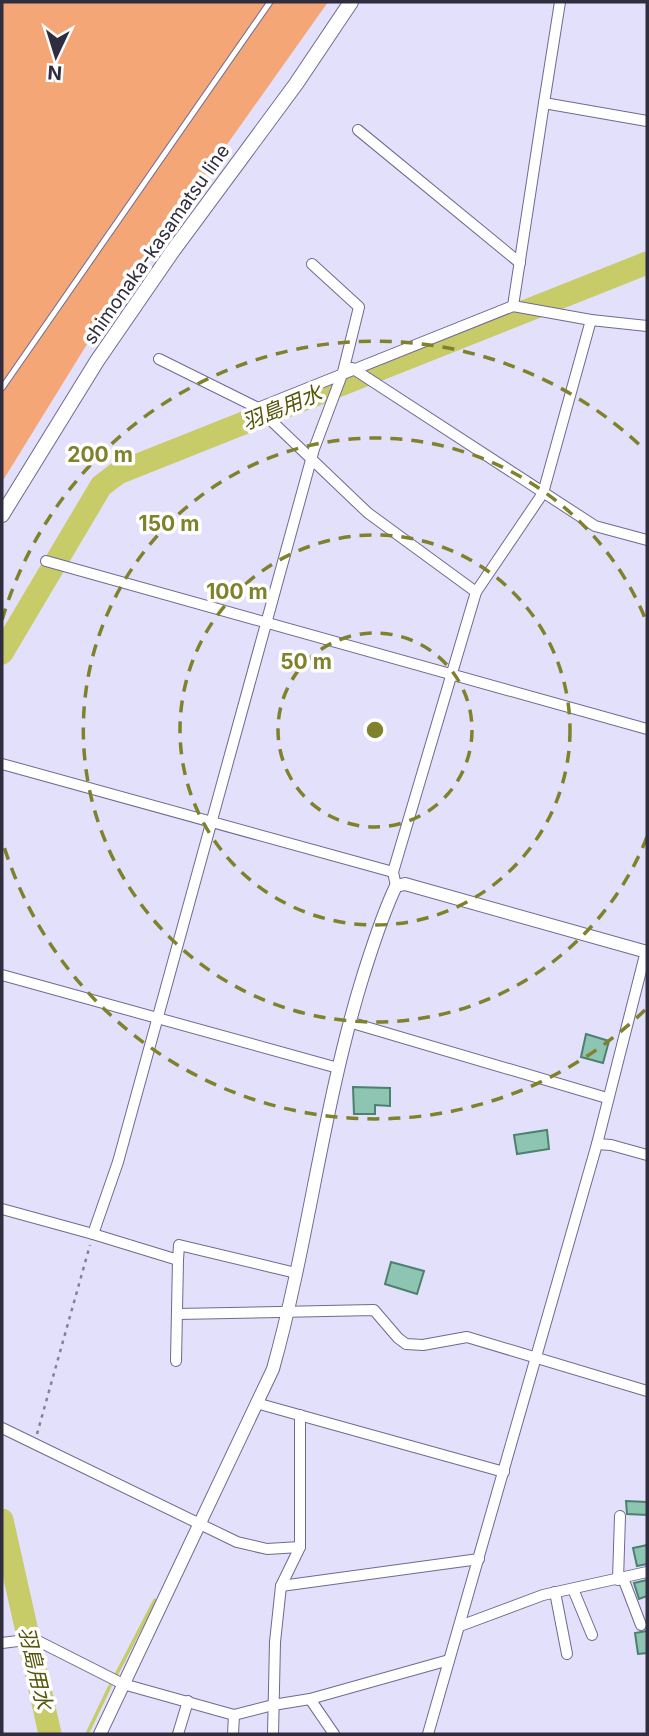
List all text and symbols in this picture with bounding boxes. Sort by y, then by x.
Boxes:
north arrow [21,21,91,91]
text: N [47,60,63,84]
street label: shimonaka-kasamatsu line [78,140,234,349]
water label: 羽島用水 [238,379,327,435]
text: 200 m [67,442,133,467]
text: 150 m [139,511,199,536]
text: 100 m [206,579,268,604]
text: 50 m [280,649,332,674]
centre of rings [363,718,387,742]
water label: 羽島用水 [14,1624,58,1714]

